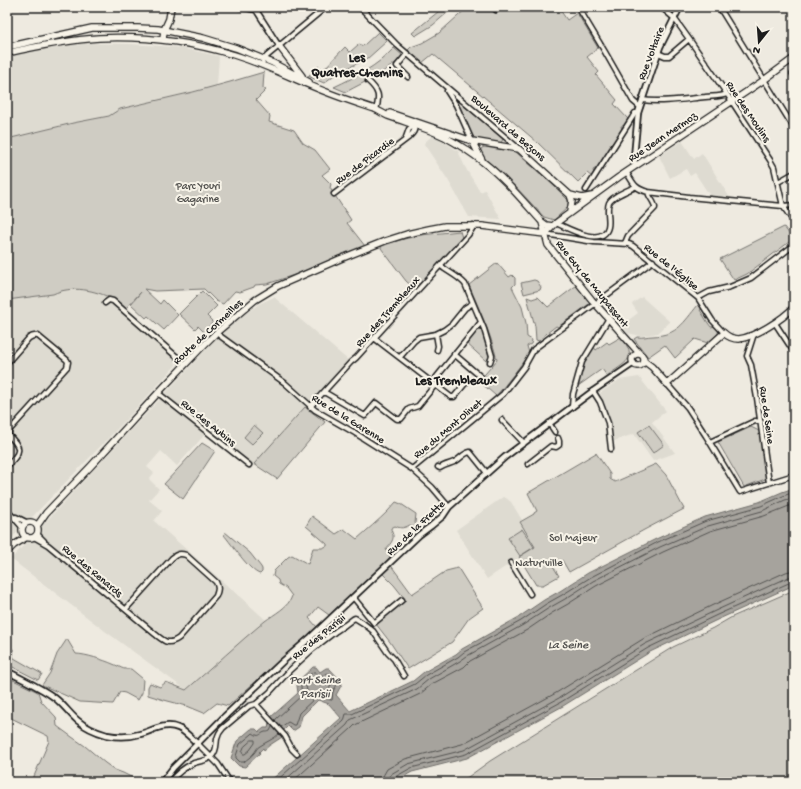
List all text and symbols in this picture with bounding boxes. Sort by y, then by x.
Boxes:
north arrow [739,22,779,62]
street label: Rue Voltaire [636,25,668,82]
text: N [751,43,762,56]
district label: Les Quatres-Chemins [311,51,404,81]
street label: Rue des Moulins [723,80,773,146]
street label: Boulevard de Bezons [467,92,548,165]
street label: Rue Jean Mermoz [627,110,701,165]
street label: Rue de Picardie [333,135,397,188]
park label: Parc Youri Gagarine [175,181,220,206]
street label: Rue Guy de Maupassant [553,238,631,331]
street label: Rue de l'Église [641,241,701,293]
street label: Rue des Trembleaux [354,275,423,350]
street label: Route de Cormeilles [171,297,246,368]
district label: Les Trembleaux [415,374,497,389]
street label: Rue de Seine [756,386,776,445]
street label: Rue de la Garenne [309,392,387,447]
street label: Rue du Mont Olivet [412,396,486,462]
street label: Rue des Aubins [178,398,238,450]
street label: Rue de la Frette [385,498,448,558]
park label: Sol Majeur [549,533,598,545]
street label: Rue des Renards [59,543,125,601]
park label: Natur'ville [515,558,563,570]
street label: Rue des Parisii [290,612,348,663]
water label: La Seine [548,639,589,653]
water label: Port Seine Parisii [289,674,341,702]

